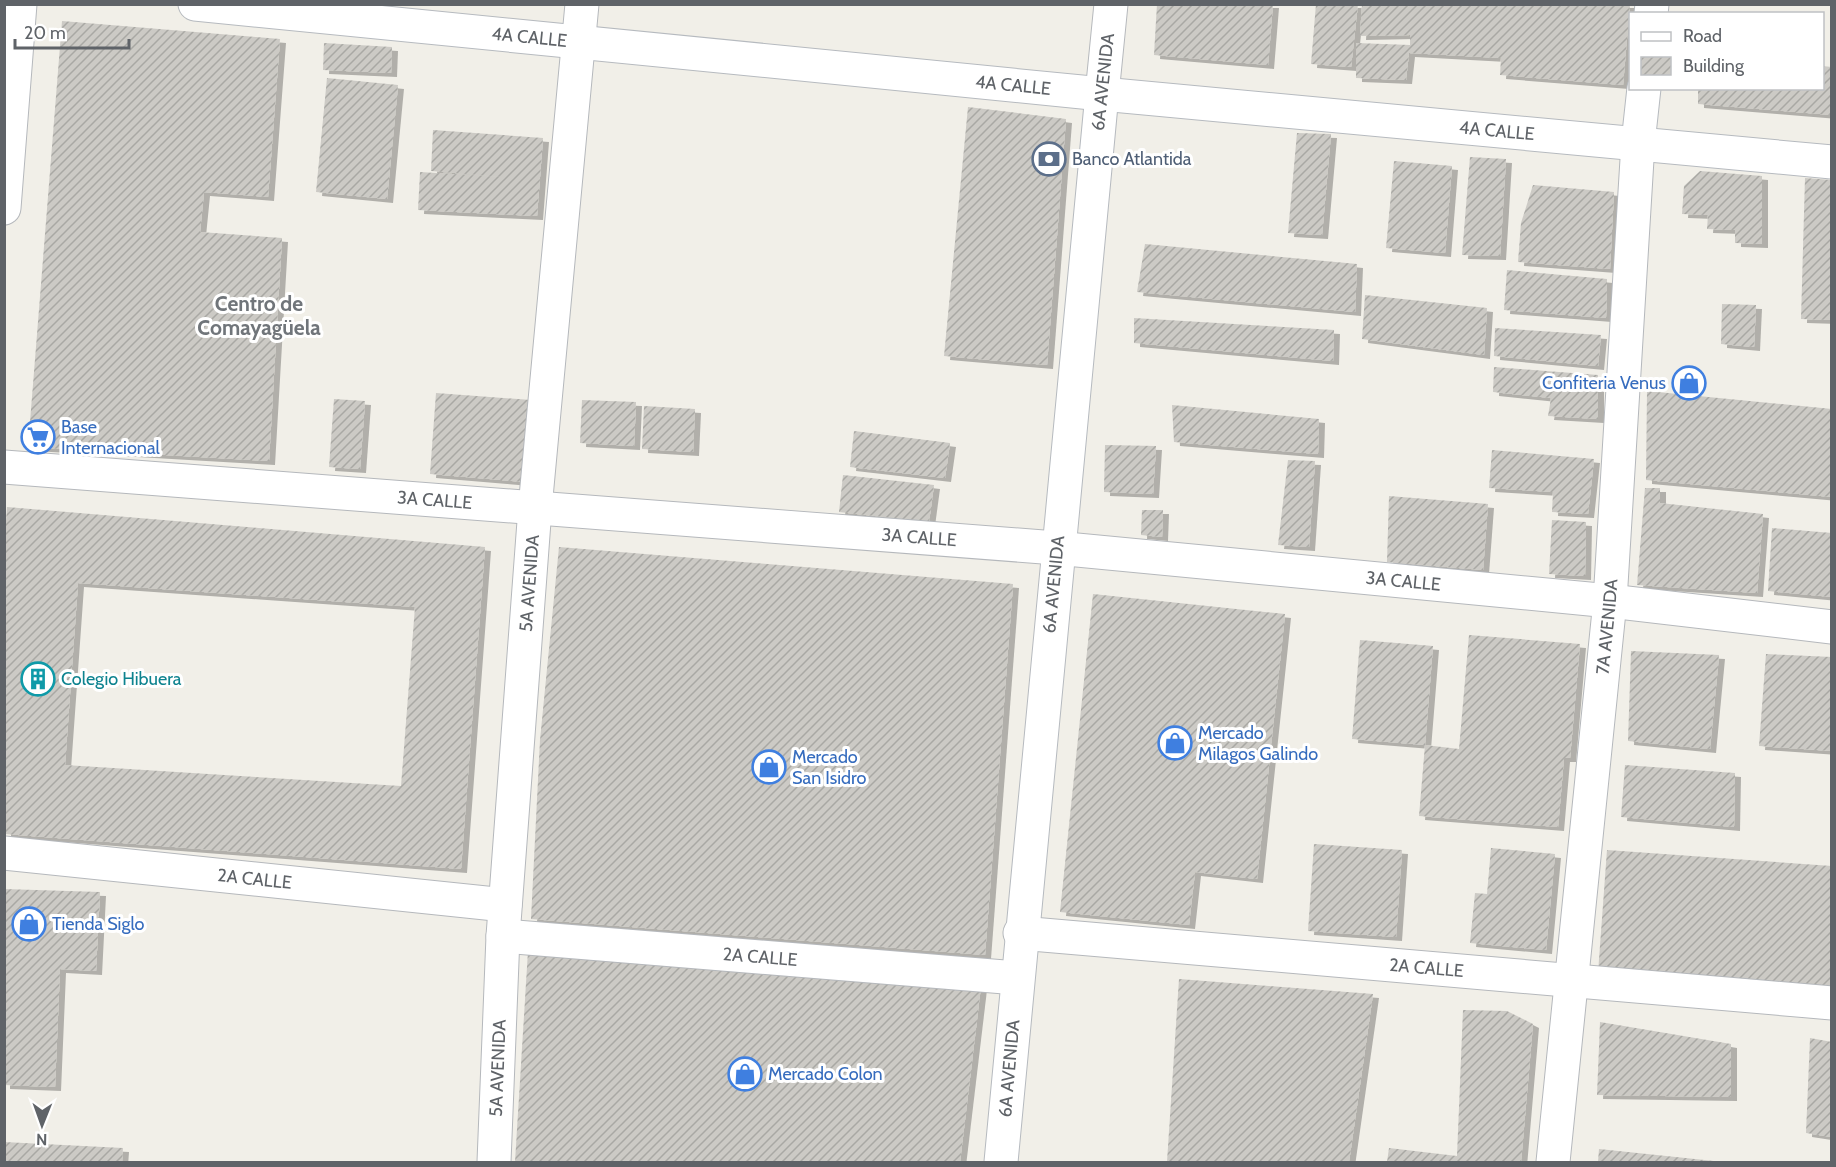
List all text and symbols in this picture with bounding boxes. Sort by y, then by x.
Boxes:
scale bar [15,12,129,50]
legend [1629,12,1824,90]
text: 20 m [24,22,66,44]
street label: 4A CALLE [491,22,568,52]
text: Road [1683,25,1722,47]
street label: 6A AVENIDA [1087,32,1119,132]
text: Building [1683,55,1745,77]
street label: 4A CALLE [974,70,1052,100]
street label: 4A CALLE [1458,116,1536,145]
bank icon: Banco Atlantida [1031,141,1067,177]
place label: Banco Atlantida [1072,148,1192,170]
district label: Centro de Comayagüela [197,291,321,340]
shop icon: Confiteria Venus [1671,365,1707,401]
place label: Confiteria Venus [1542,372,1666,394]
place label: Base Internacional [61,416,161,459]
supermarket icon: Base Internacional [20,419,56,455]
street label: 3A CALLE [396,486,473,514]
street label: 3A CALLE [881,524,958,551]
street label: 5A AVENIDA [515,534,544,633]
street label: 6A AVENIDA [1038,535,1069,634]
street label: 3A CALLE [1365,567,1442,596]
street label: 7A AVENIDA [1592,578,1622,676]
building icon: Colegio Hibuera [20,661,56,697]
place label: Colegio Hibuera [61,668,182,690]
place label: Mercado Milagos Galindo [1198,722,1318,765]
shop icon: Mercado Milagos Galindo [1157,725,1193,761]
place label: Mercado San Isidro [792,746,866,789]
shop icon: Mercado San Isidro [751,749,787,785]
street label: 2A CALLE [216,864,293,894]
shop icon: Tienda Siglo [11,906,47,942]
place label: Tienda Siglo [52,913,145,935]
street label: 2A CALLE [722,943,798,971]
street label: 2A CALLE [1388,954,1465,982]
street label: 5A AVENIDA [485,1019,511,1117]
street label: 6A AVENIDA [994,1019,1025,1118]
shop icon: Mercado Colon [727,1056,763,1092]
place label: Mercado Colon [768,1063,883,1085]
north arrow [12,1095,72,1155]
text: N [36,1130,48,1149]

